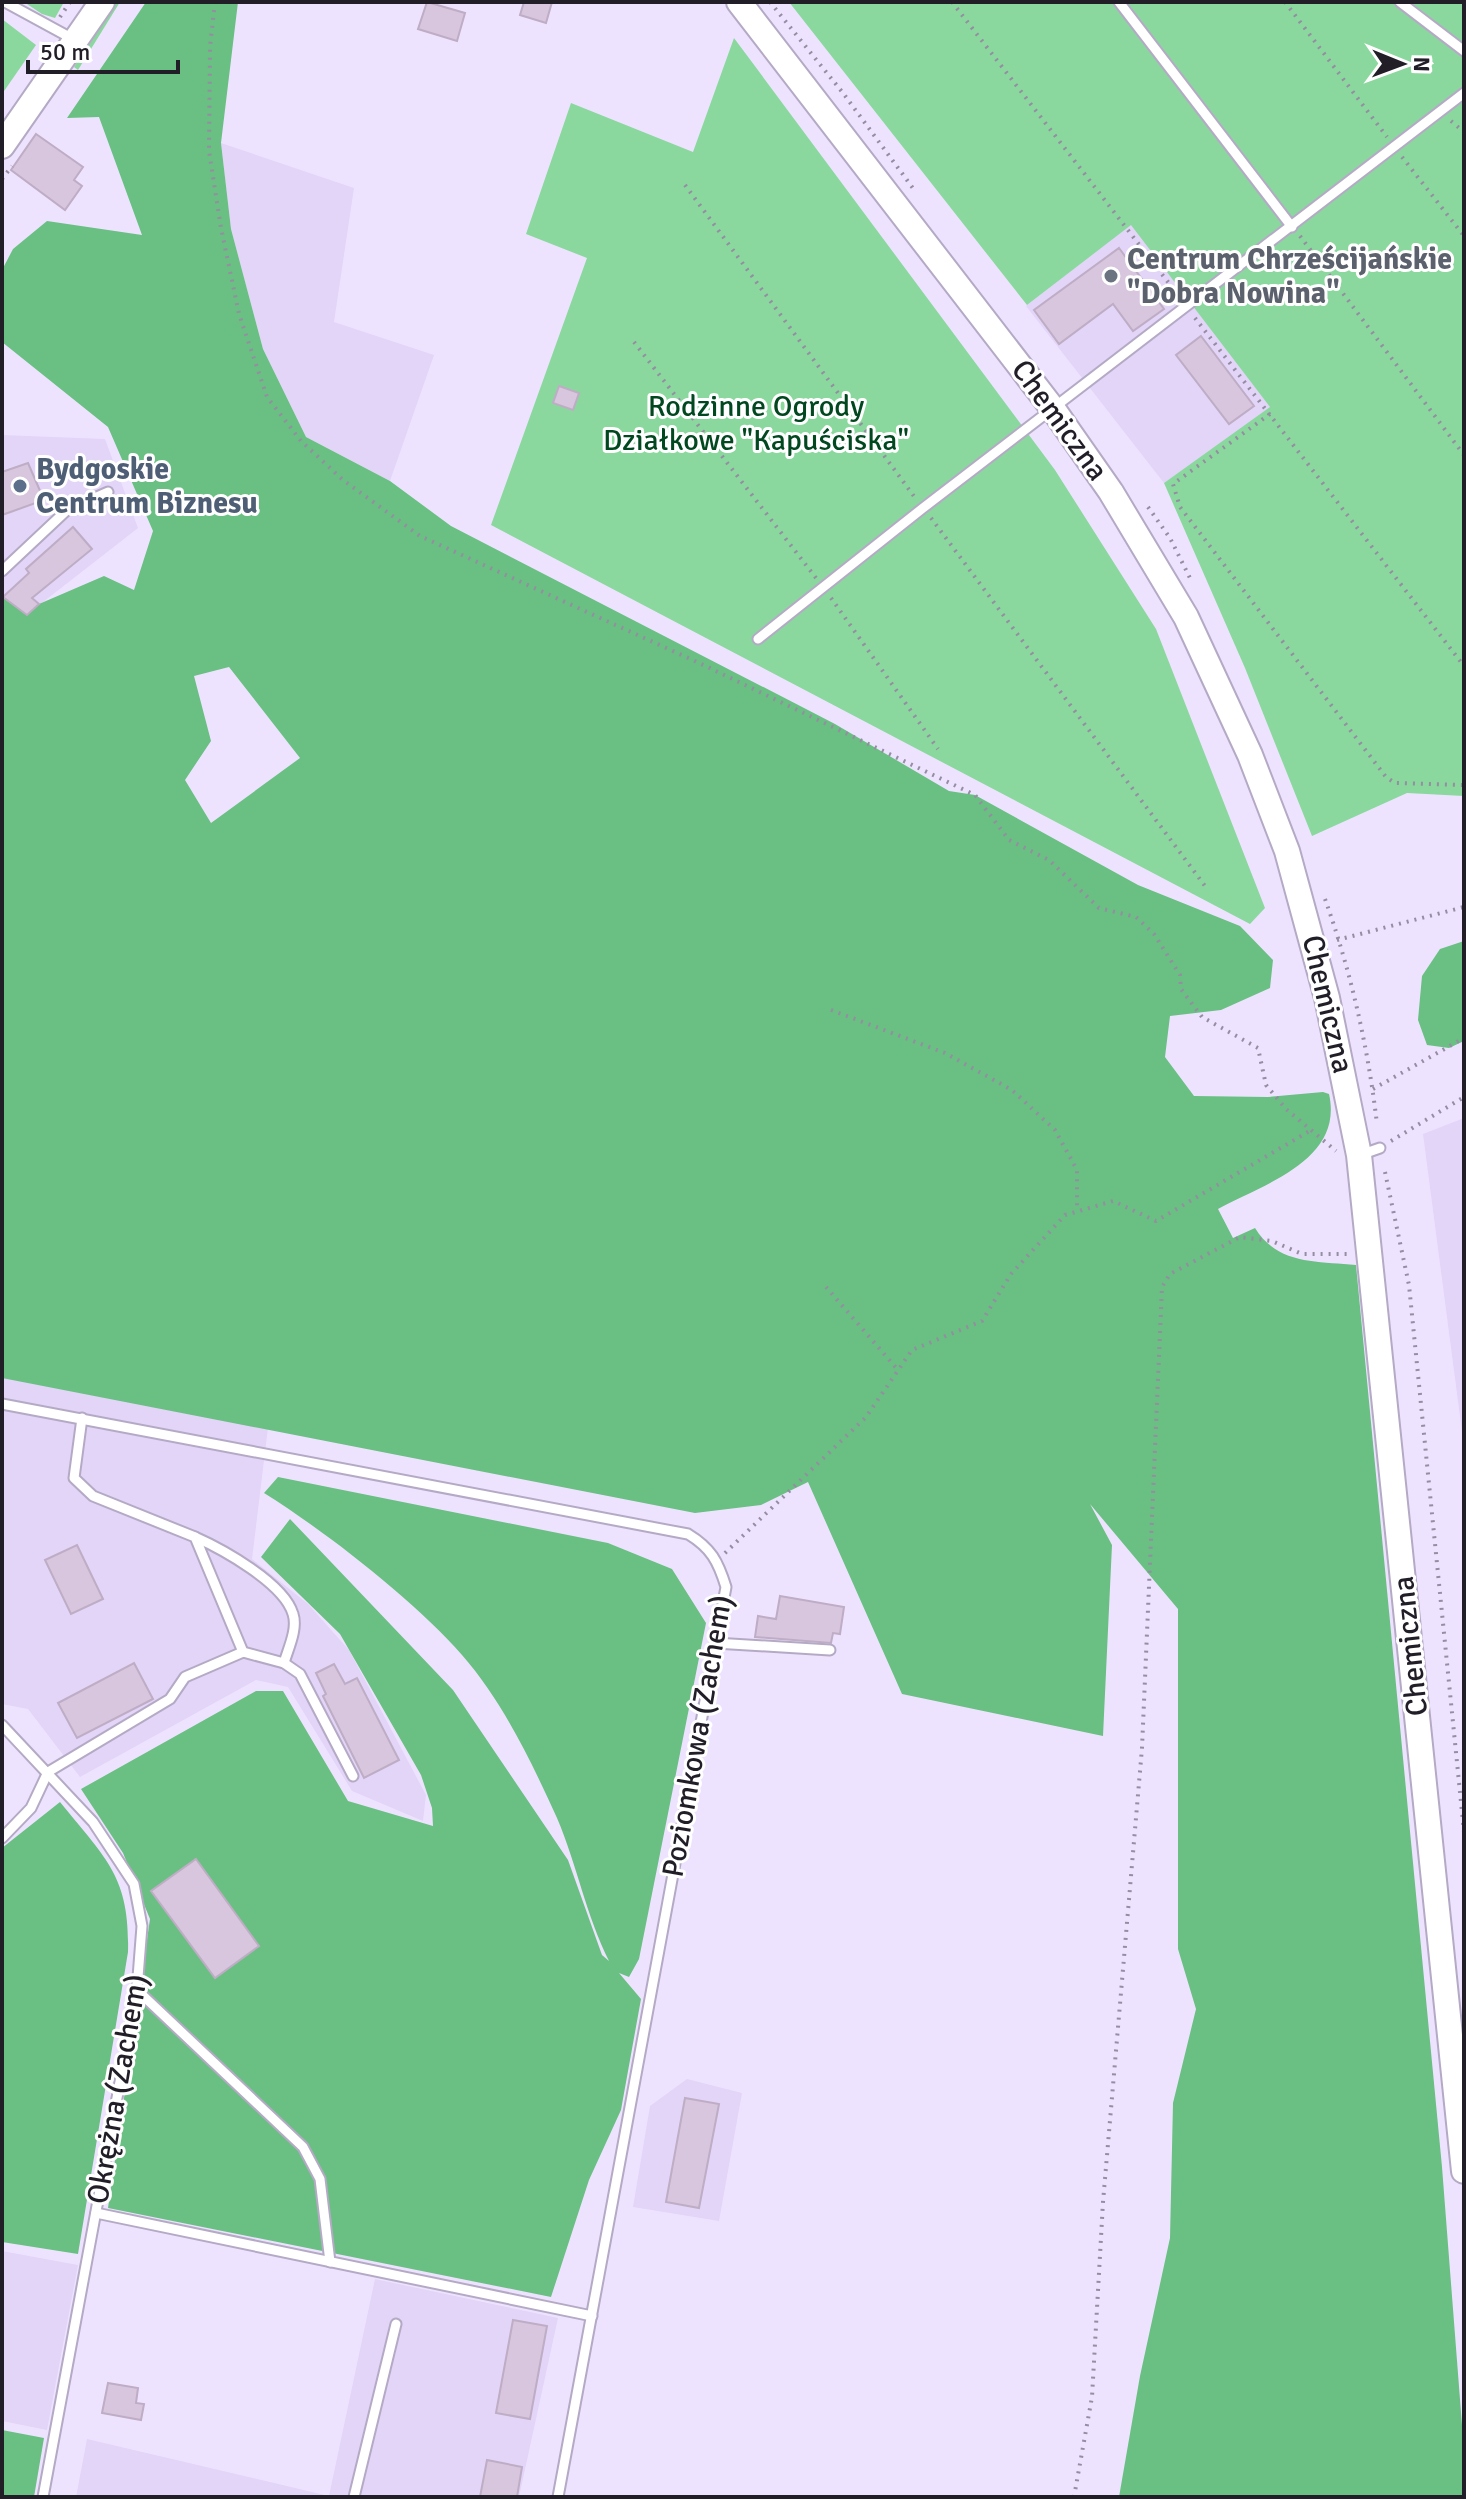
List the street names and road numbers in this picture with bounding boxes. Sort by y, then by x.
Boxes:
street label: Chemiczna [1003,353,1116,488]
street label: Chemiczna [1294,931,1361,1077]
street label: Chemiczna [1385,1574,1436,1718]
street label: Poziomkowa (Zachem) [654,1592,741,1880]
street label: Okrężna (Zachem) [79,1971,156,2207]

